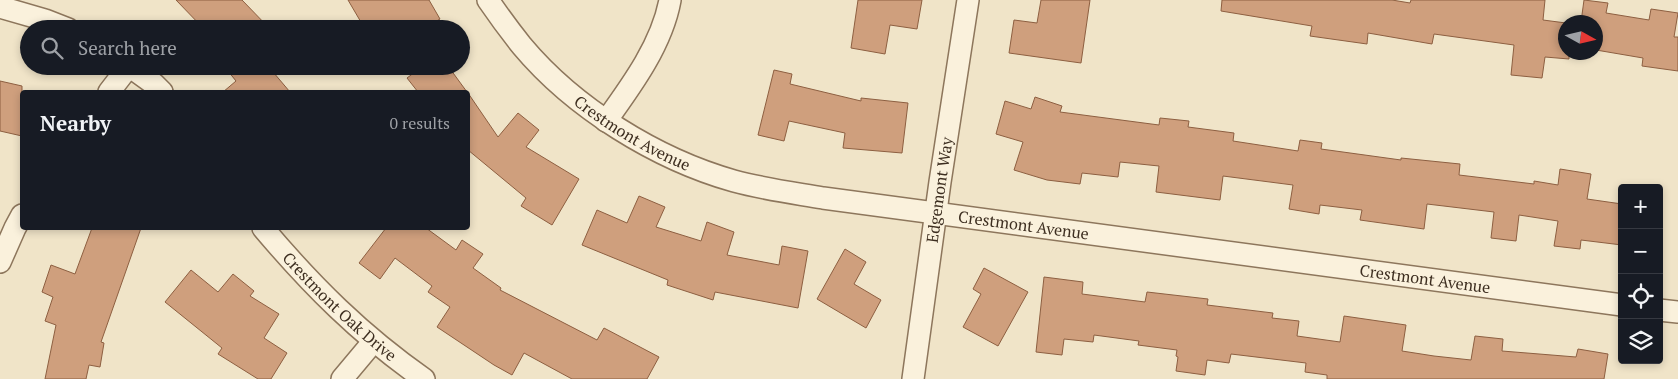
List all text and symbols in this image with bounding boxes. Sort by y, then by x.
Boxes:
north arrow [1558,15,1603,60]
search box [20,20,470,75]
icon: search [38,34,66,62]
text: Search here [78,35,177,60]
street label: Crestmont Avenue [570,90,694,176]
text: Nearby [40,109,111,137]
text: 0 results [390,112,450,134]
street label: Edgemont Way [921,134,958,244]
map controls [1618,184,1663,364]
button: + [1618,184,1663,229]
street label: Crestmont Avenue [957,205,1090,244]
button: − [1618,229,1663,274]
street label: Crestmont Oak Drive [278,247,401,366]
street label: Crestmont Avenue [1358,259,1492,298]
button: locate [1618,274,1663,319]
button: layers [1618,319,1663,364]

